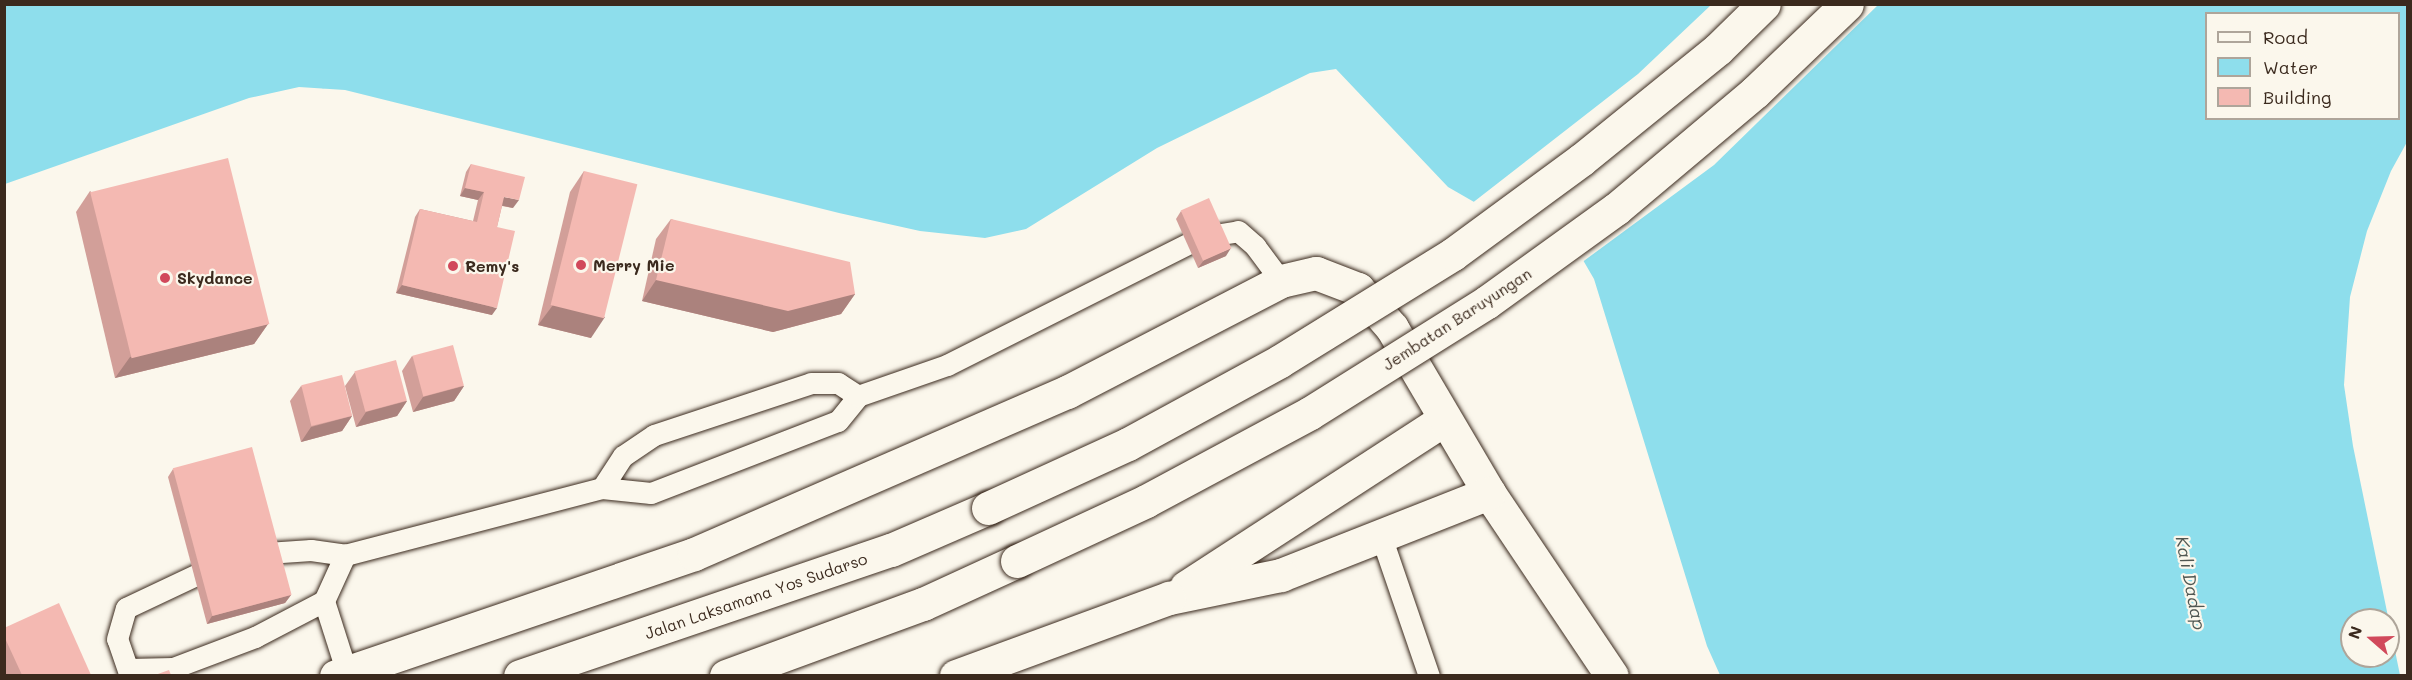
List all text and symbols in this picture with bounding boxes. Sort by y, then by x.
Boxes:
legend [2205,12,2400,120]
text: Road [2263,25,2308,49]
text: Water [2263,55,2318,79]
text: Building [2263,85,2331,109]
place label: Merry Mie [593,255,674,275]
place label: Remy's [465,256,519,276]
marker: Merry Mie [574,258,588,272]
marker: Remy's [446,259,460,273]
street label: Jembatan Baruyungan [1379,264,1535,374]
place label: Skydance [177,268,253,288]
marker: Skydance [158,271,172,285]
water label: Kali Dadap [2171,534,2211,632]
street label: Jalan Laksamana Yos Sudarso [642,549,870,643]
north arrow [2340,608,2400,668]
text: N [2343,623,2366,642]

